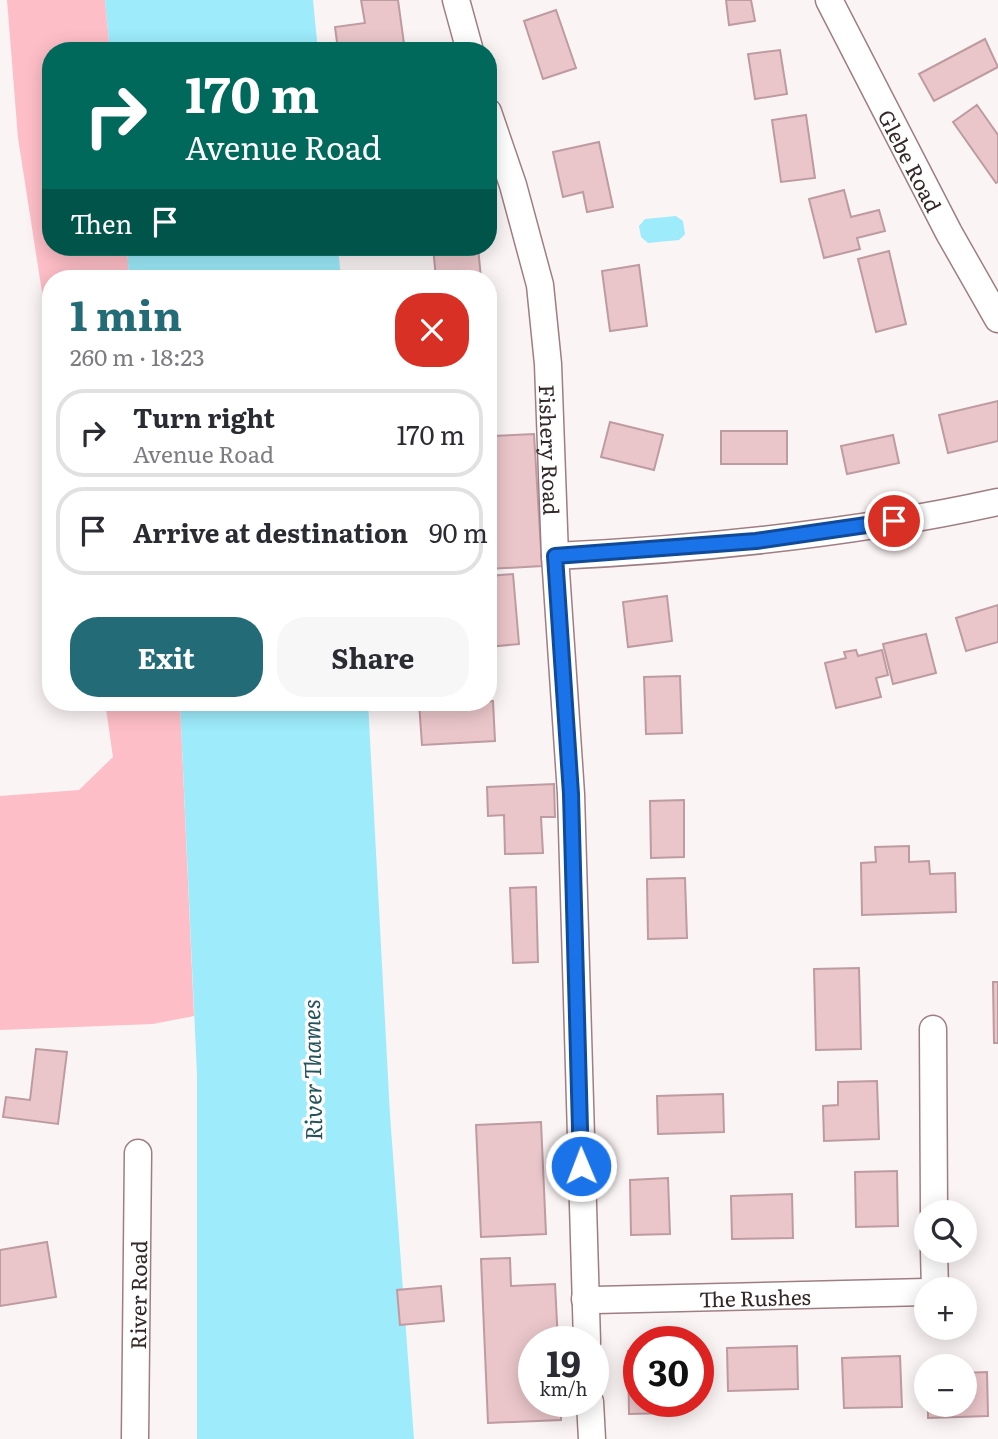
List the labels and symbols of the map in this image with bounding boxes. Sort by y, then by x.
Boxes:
street label: Glebe Road [872,103,951,217]
street label: Fishery Road [533,384,569,516]
pin [864,491,924,551]
water label: River Thames [293,999,329,1141]
position arrow [544,1129,618,1203]
street label: River Road [120,1240,153,1350]
street label: The Rushes [699,1279,811,1313]
speed limit sign: 30 [623,1326,714,1417]

